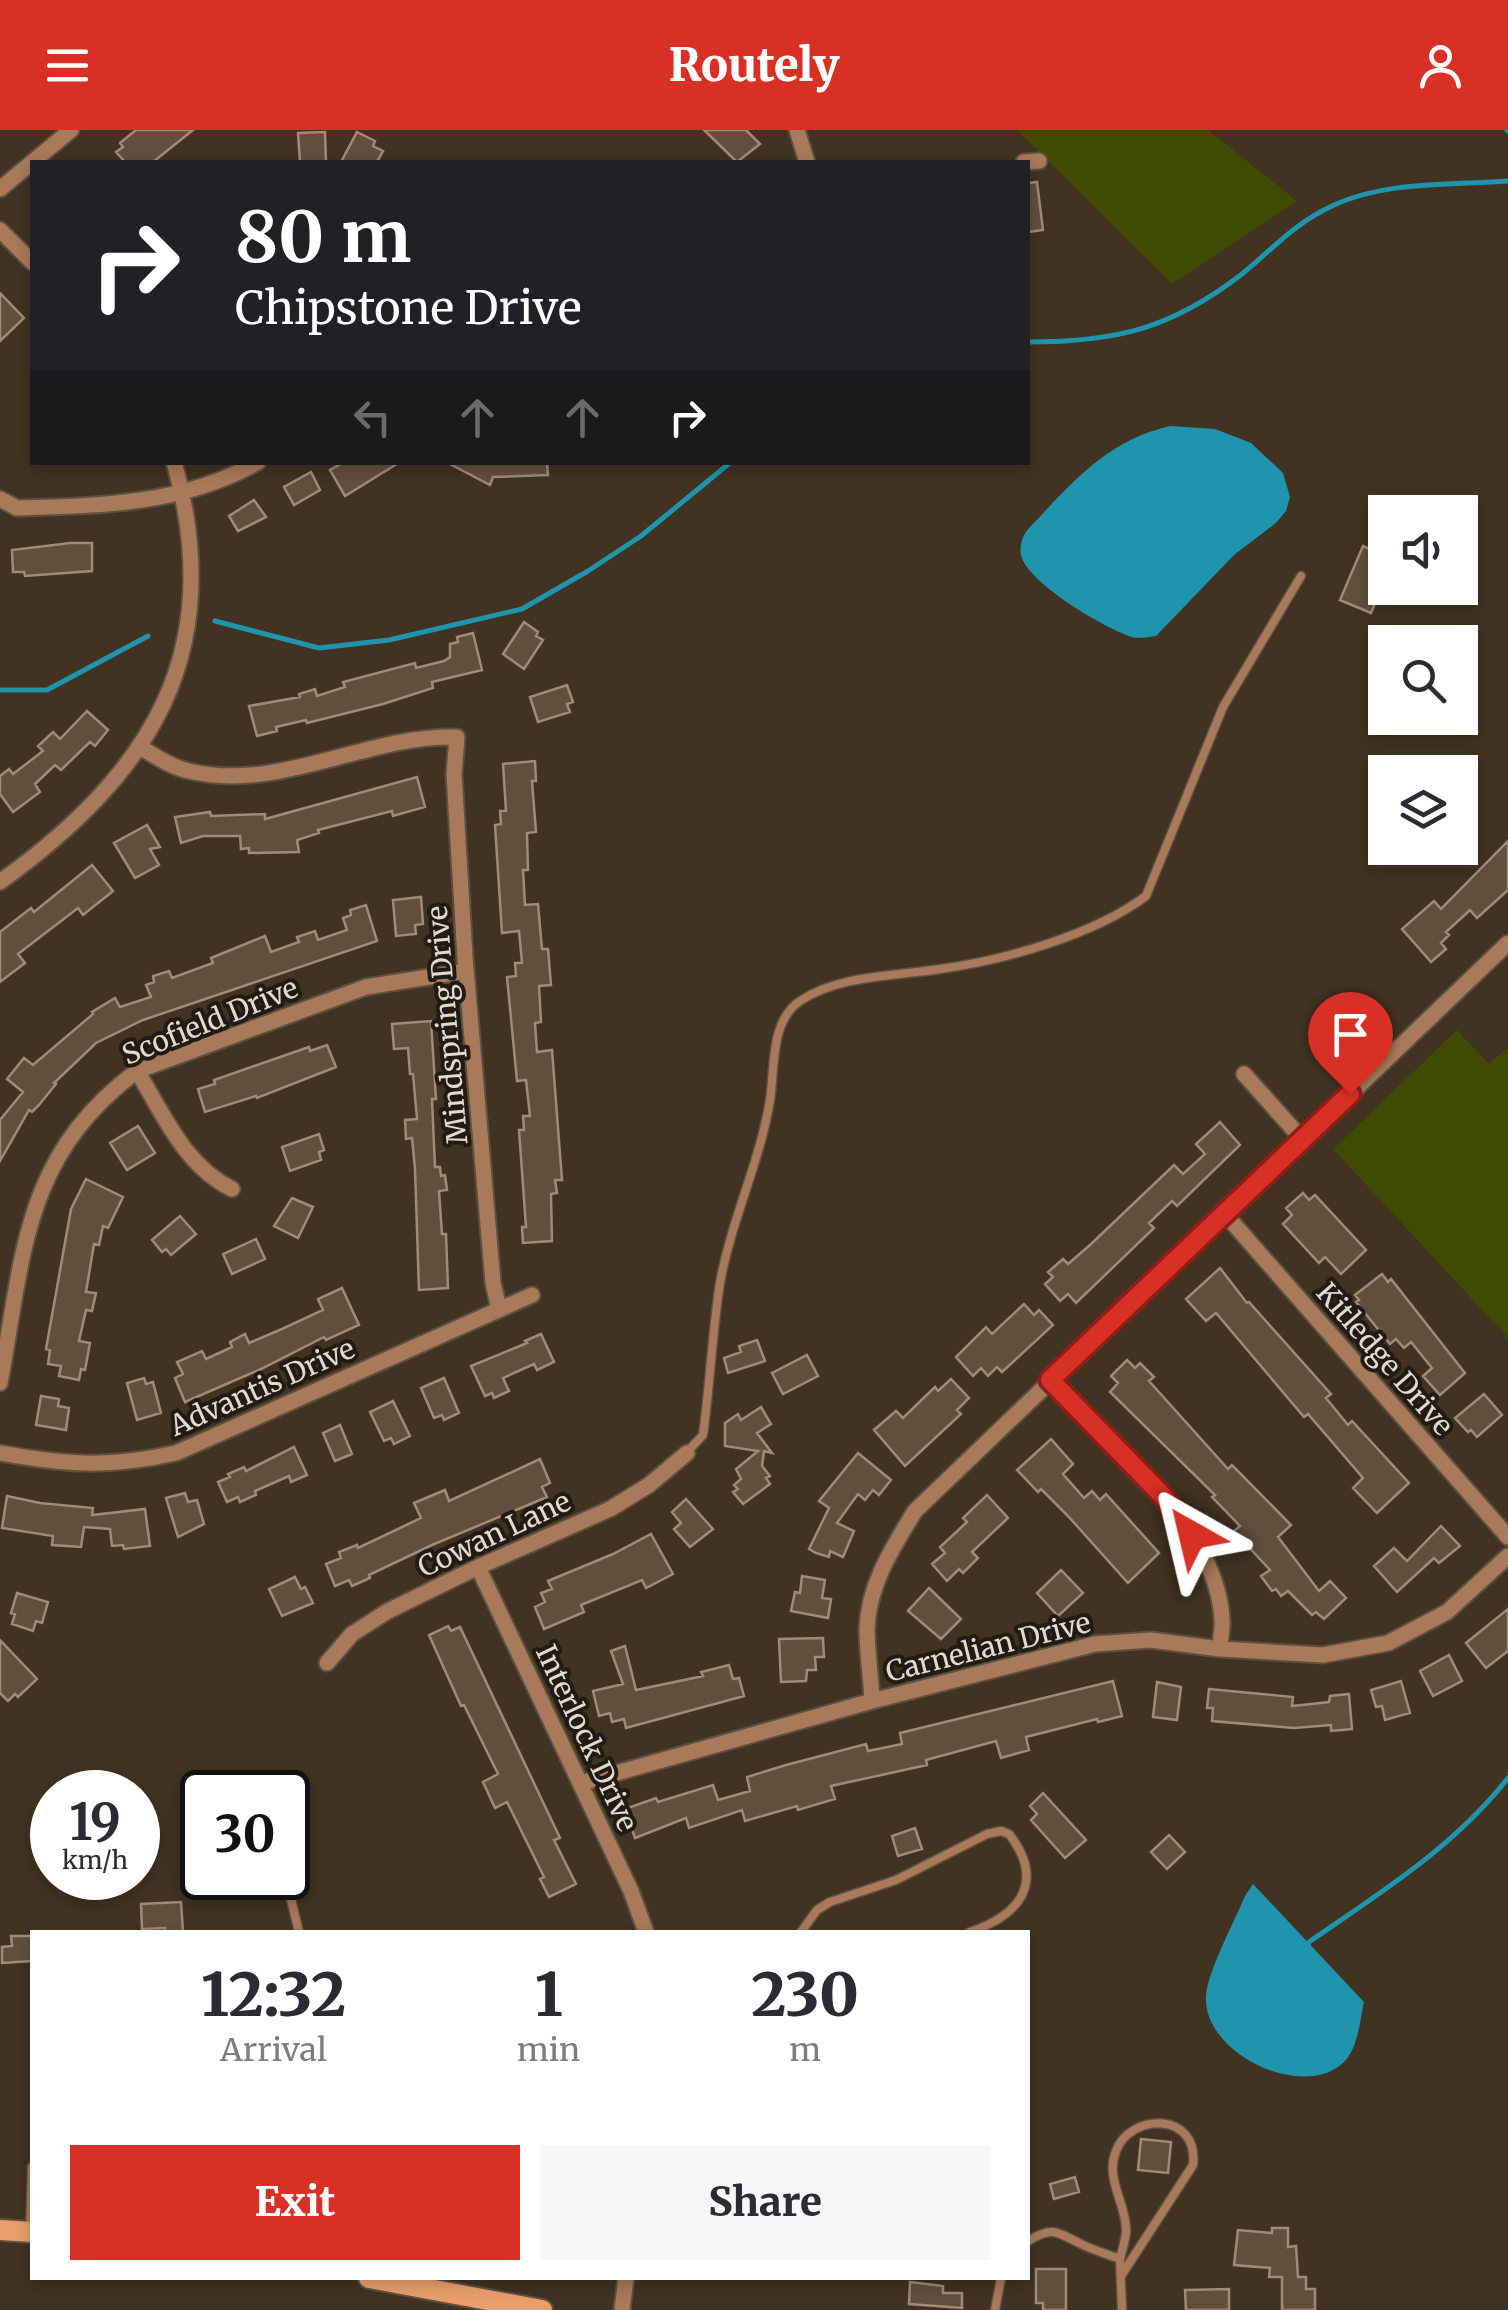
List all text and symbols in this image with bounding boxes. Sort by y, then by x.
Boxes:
text: Routely [668,37,840,93]
icon: menu [40,38,95,93]
icon: person [1413,38,1468,93]
text: 80 m [235,193,411,281]
icon: right [70,200,200,330]
text: Chipstone Drive [235,280,581,336]
icon: left [345,390,400,445]
icon: ahead [450,390,505,445]
icon: ahead [555,390,610,445]
icon: right [660,390,715,445]
map controls [1368,495,1478,865]
button: sound [1368,495,1478,605]
button: search [1368,625,1478,735]
button: layers [1368,755,1478,865]
street label: Mindspring Drive [419,904,475,1146]
street label: Scofield Drive [117,969,303,1073]
pin [1308,992,1393,1095]
icon: arrive [1323,1007,1378,1062]
street label: Kitledge Drive [1309,1275,1461,1443]
street label: Advantis Drive [163,1330,360,1444]
street label: Cowan Lane [412,1483,576,1585]
position arrow [1140,1483,1244,1587]
street label: Carnelian Drive [882,1604,1094,1690]
street label: Interlock Drive [528,1639,646,1837]
speed limit sign: 30 [180,1770,310,1900]
text: 19 [69,1791,121,1854]
text: km/h [62,1844,128,1876]
text: 12:32 [201,1957,346,2032]
text: 1 [535,1957,563,2032]
text: 230 [751,1957,859,2032]
text: Arrival [220,2030,327,2070]
text: min [517,2030,580,2070]
text: m [789,2030,821,2070]
button: Exit [70,2145,520,2260]
button: Share [540,2145,990,2260]

